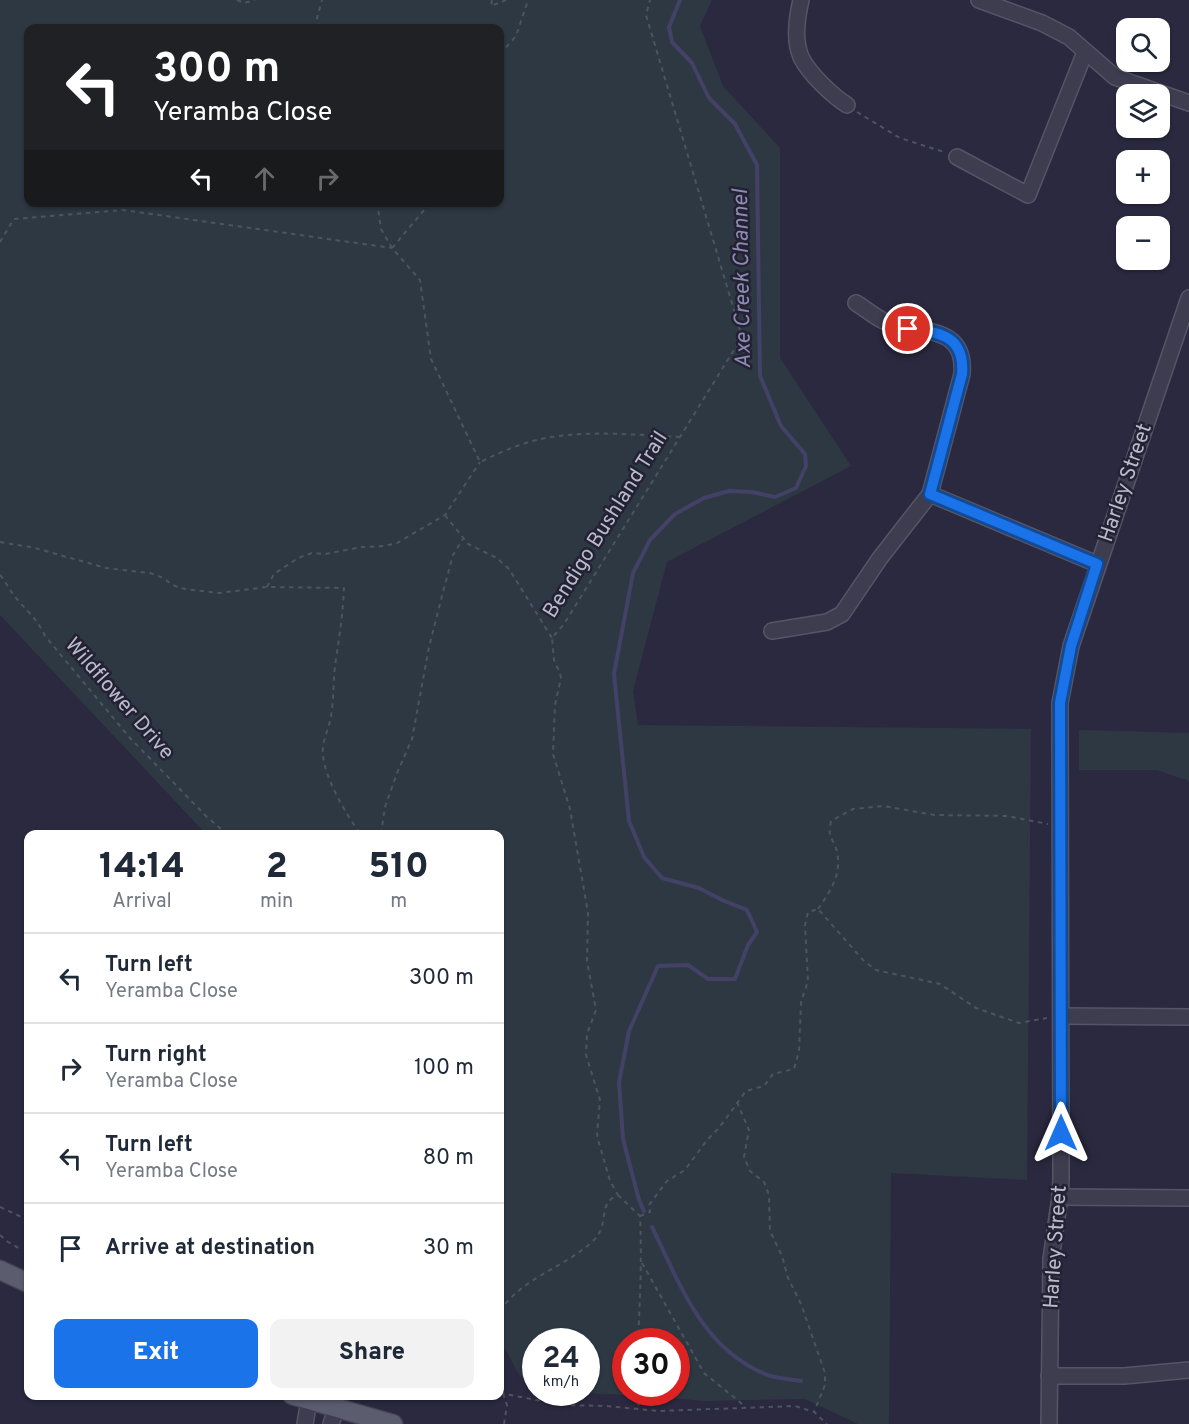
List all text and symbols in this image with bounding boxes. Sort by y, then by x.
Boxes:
map controls [1116,18,1170,270]
button: search [1116,18,1170,72]
text: 300 m [153,44,280,97]
icon: left [54,48,132,126]
button: layers [1116,84,1170,138]
text: Yeramba Close [153,96,332,130]
button: + [1116,150,1170,204]
icon: left [185,162,218,195]
icon: ahead [248,162,281,195]
icon: right [311,162,344,195]
water label: Axe Creek Channel [728,188,758,369]
button: − [1116,216,1170,270]
pin [882,303,933,354]
icon: arrive [891,312,924,345]
street label: Harley Street [1093,420,1159,546]
street label: Bendigo Bushland Trail [538,427,674,623]
street label: Wildflower Drive [58,632,180,766]
text: 14:14 [99,845,185,891]
text: 2 [266,845,288,891]
text: 510 [368,845,429,891]
text: Arrival [112,889,172,915]
text: min [260,889,293,915]
text: m [390,889,407,915]
text: Turn left [105,952,193,979]
icon: left [54,962,87,995]
text: 300 m [409,965,474,992]
text: Yeramba Close [105,979,238,1005]
text: Turn right [105,1042,207,1069]
icon: right [54,1052,87,1085]
text: 100 m [414,1055,474,1082]
text: Yeramba Close [105,1069,238,1095]
position arrow [1029,1101,1093,1165]
text: Turn left [105,1132,193,1159]
icon: left [54,1142,87,1175]
text: 80 m [423,1145,474,1172]
text: Yeramba Close [105,1159,238,1185]
street label: Harley Street [1038,1184,1074,1310]
icon: arrive [54,1232,87,1265]
text: Arrive at destination [105,1235,315,1262]
text: 30 m [423,1235,474,1262]
button: Exit [54,1319,258,1388]
button: Share [270,1319,474,1388]
speed limit sign: 30 [612,1328,690,1406]
text: 24 [542,1341,580,1378]
text: km/h [543,1373,579,1392]

